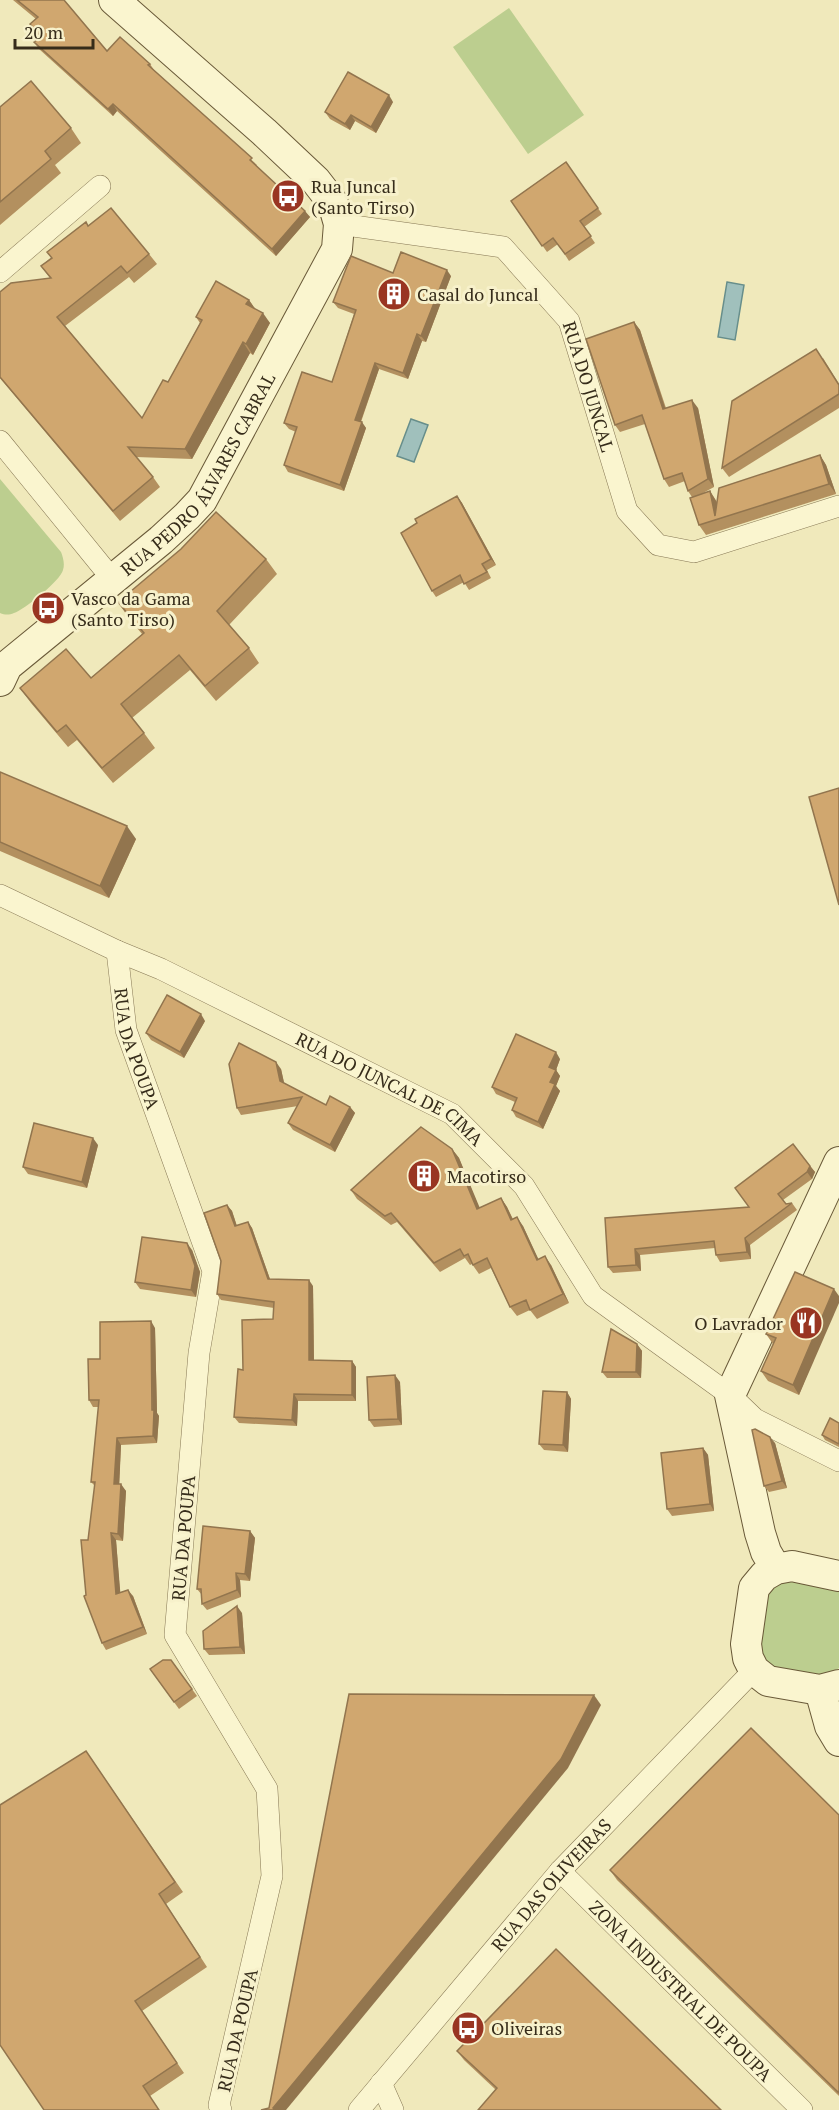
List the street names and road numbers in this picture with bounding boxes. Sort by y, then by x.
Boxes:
street label: RUA DO JUNCAL [558,318,620,455]
street label: RUA PEDRO ÁLVARES CABRAL [115,368,280,581]
street label: RUA DA POUPA [109,987,166,1113]
street label: RUA DO JUNCAL DE CIMA [292,1026,489,1151]
street label: RUA DA POUPA [166,1474,200,1602]
street label: RUA DAS OLIVEIRAS [486,1813,616,1956]
street label: ZONA INDUSTRIAL DE POUPA [584,1895,778,2087]
street label: RUA DA POUPA [211,1965,263,2094]

